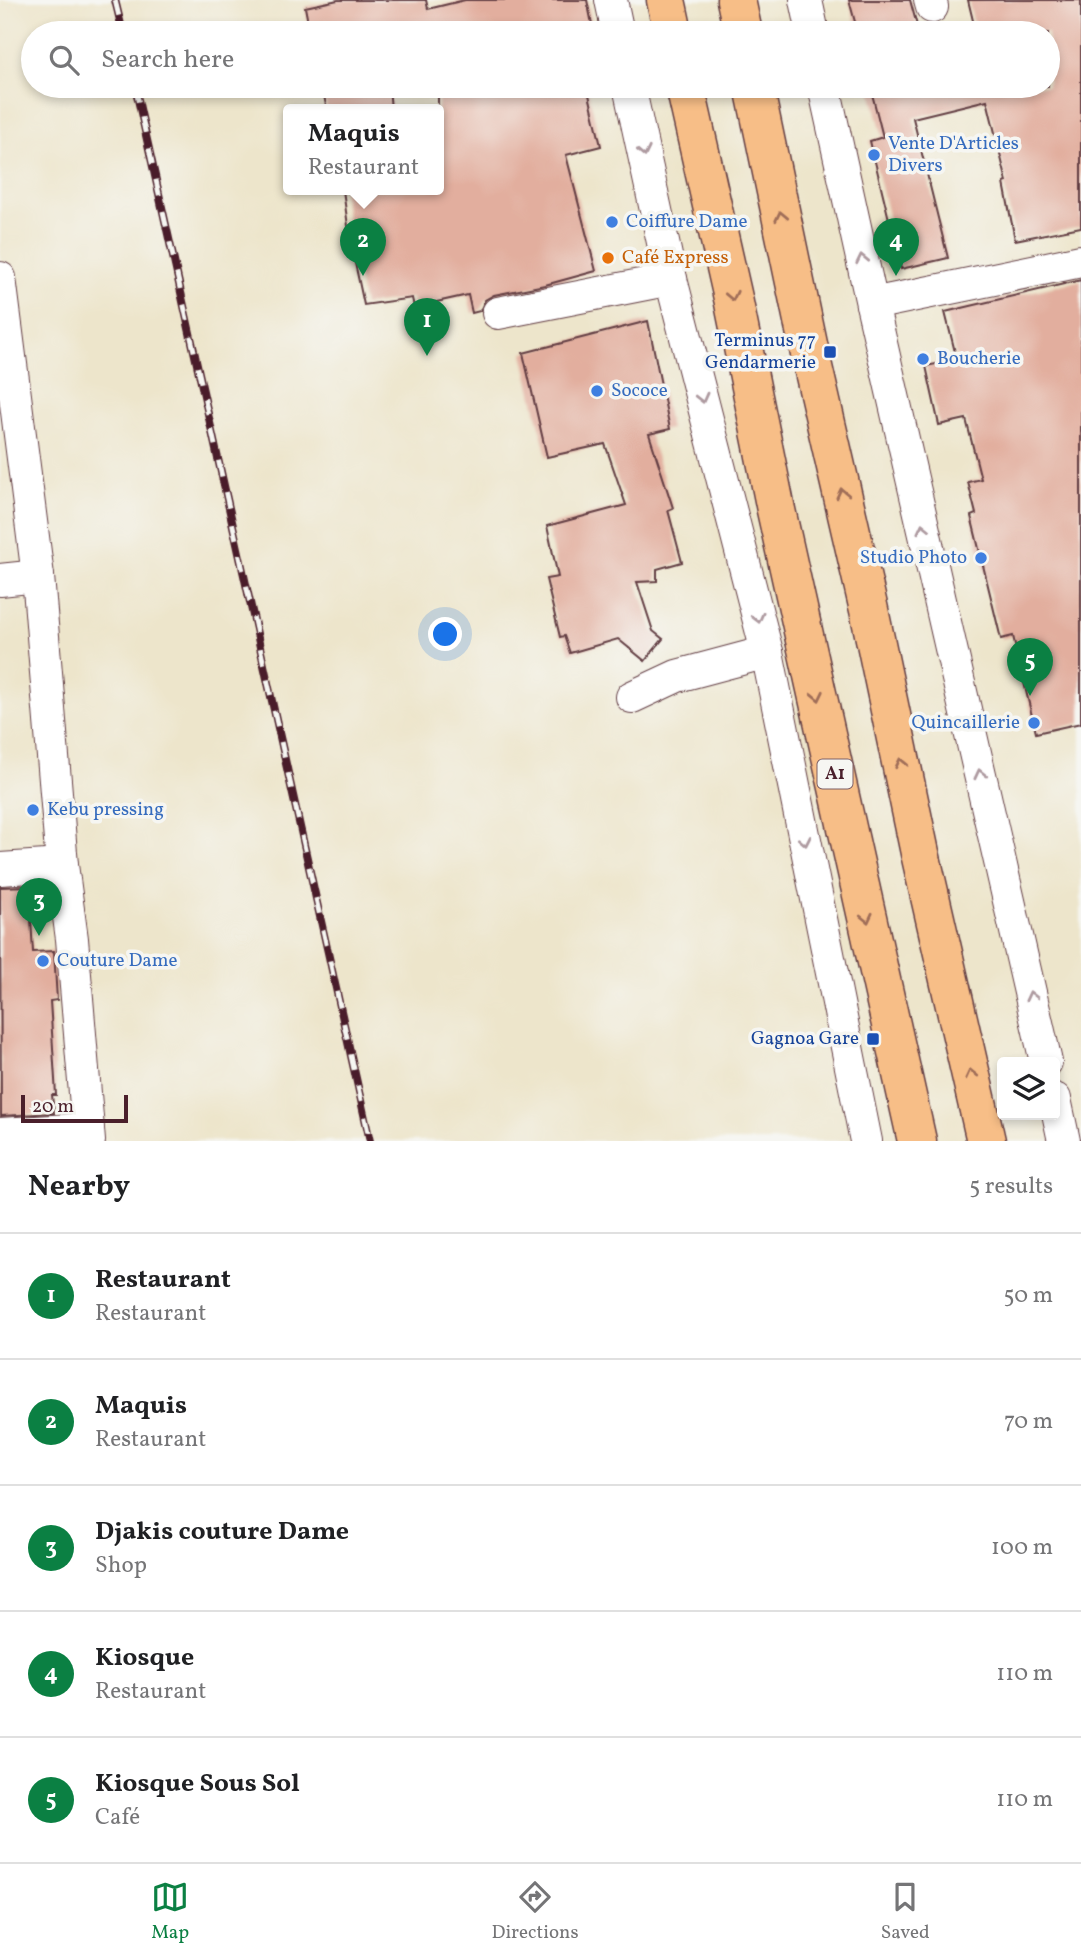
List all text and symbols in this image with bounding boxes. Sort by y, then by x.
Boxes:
search box [21,21,1060,98]
icon: search [45,41,83,79]
text: Search here [101,42,234,78]
popup [283,104,444,195]
text: Maquis [308,116,400,152]
place label: Vente D'Articles Divers [888,131,1019,179]
one-way arrow [635,146,650,158]
marker: Vente D'Articles Divers [866,147,882,163]
text: Restaurant [308,152,419,184]
place label: Coiffure Dame [626,209,748,235]
one-way arrow [775,210,790,222]
marker: Coiffure Dame [604,214,620,230]
pin: 2 [340,218,386,276]
pin: 4 [873,218,919,276]
place label: Café Express [622,245,729,271]
marker: Café Express [600,250,616,266]
one-way arrow [856,253,870,265]
one-way arrow [724,290,738,302]
pin: 1 [404,298,450,356]
place label: Terminus 77 Gendarmerie [705,328,816,376]
marker: Terminus 77 Gendarmerie [822,344,838,360]
place label: Boucherie [937,346,1021,372]
marker: Boucherie [915,351,931,367]
place label: Sococe [611,378,668,404]
marker: Sococe [589,383,605,399]
one-way arrow [694,391,708,403]
one-way arrow [835,487,850,499]
one-way arrow [917,523,932,535]
place label: Studio Photo [860,545,967,571]
marker: Studio Photo [973,550,989,566]
one-way arrow [750,612,764,624]
your location [428,617,462,651]
pin: 5 [1007,638,1053,696]
one-way arrow [810,690,825,702]
place label: Quincaillerie [912,710,1020,736]
marker: Quincaillerie [1026,715,1042,731]
one-way arrow [895,757,910,769]
road number: A1 [818,760,852,788]
one-way arrow [974,768,988,780]
place label: Kebu pressing [47,797,164,823]
marker: Kebu pressing [25,802,41,818]
one-way arrow [796,835,811,847]
pin: 3 [16,878,62,936]
one-way arrow [858,912,873,924]
place label: Couture Dame [57,948,178,974]
marker: Couture Dame [35,953,51,969]
one-way arrow [1025,990,1039,1002]
place label: Gagnoa Gare [751,1026,859,1052]
marker: Gagnoa Gare [865,1031,881,1047]
map controls [997,1057,1060,1120]
button: layers [997,1057,1060,1120]
one-way arrow [965,1069,979,1081]
scale bar [21,1092,128,1124]
text: 20 m [32,1094,74,1120]
text: Nearby [28,1166,130,1208]
text: 5 results [969,1171,1053,1203]
text: Restaurant [95,1262,231,1298]
text: 1 [46,1280,56,1312]
text: 50 m [1004,1280,1053,1312]
text: Restaurant [95,1298,206,1330]
text: Maquis [95,1388,187,1424]
text: 2 [45,1406,57,1438]
text: 70 m [1004,1406,1053,1438]
text: Restaurant [95,1424,206,1456]
text: Djakis couture Dame [95,1514,349,1550]
text: 3 [45,1532,57,1564]
text: 100 m [991,1532,1053,1564]
text: Shop [95,1550,147,1582]
text: Kiosque [95,1640,194,1676]
text: 4 [44,1658,58,1690]
text: 110 m [996,1658,1053,1690]
text: Restaurant [95,1676,206,1708]
text: Kiosque Sous Sol [95,1766,300,1802]
text: 5 [45,1784,57,1816]
text: 110 m [996,1784,1053,1816]
text: Café [95,1802,140,1834]
tab: Map [151,1878,189,1946]
tab: Directions [492,1878,579,1946]
tab: Saved [881,1878,930,1946]

